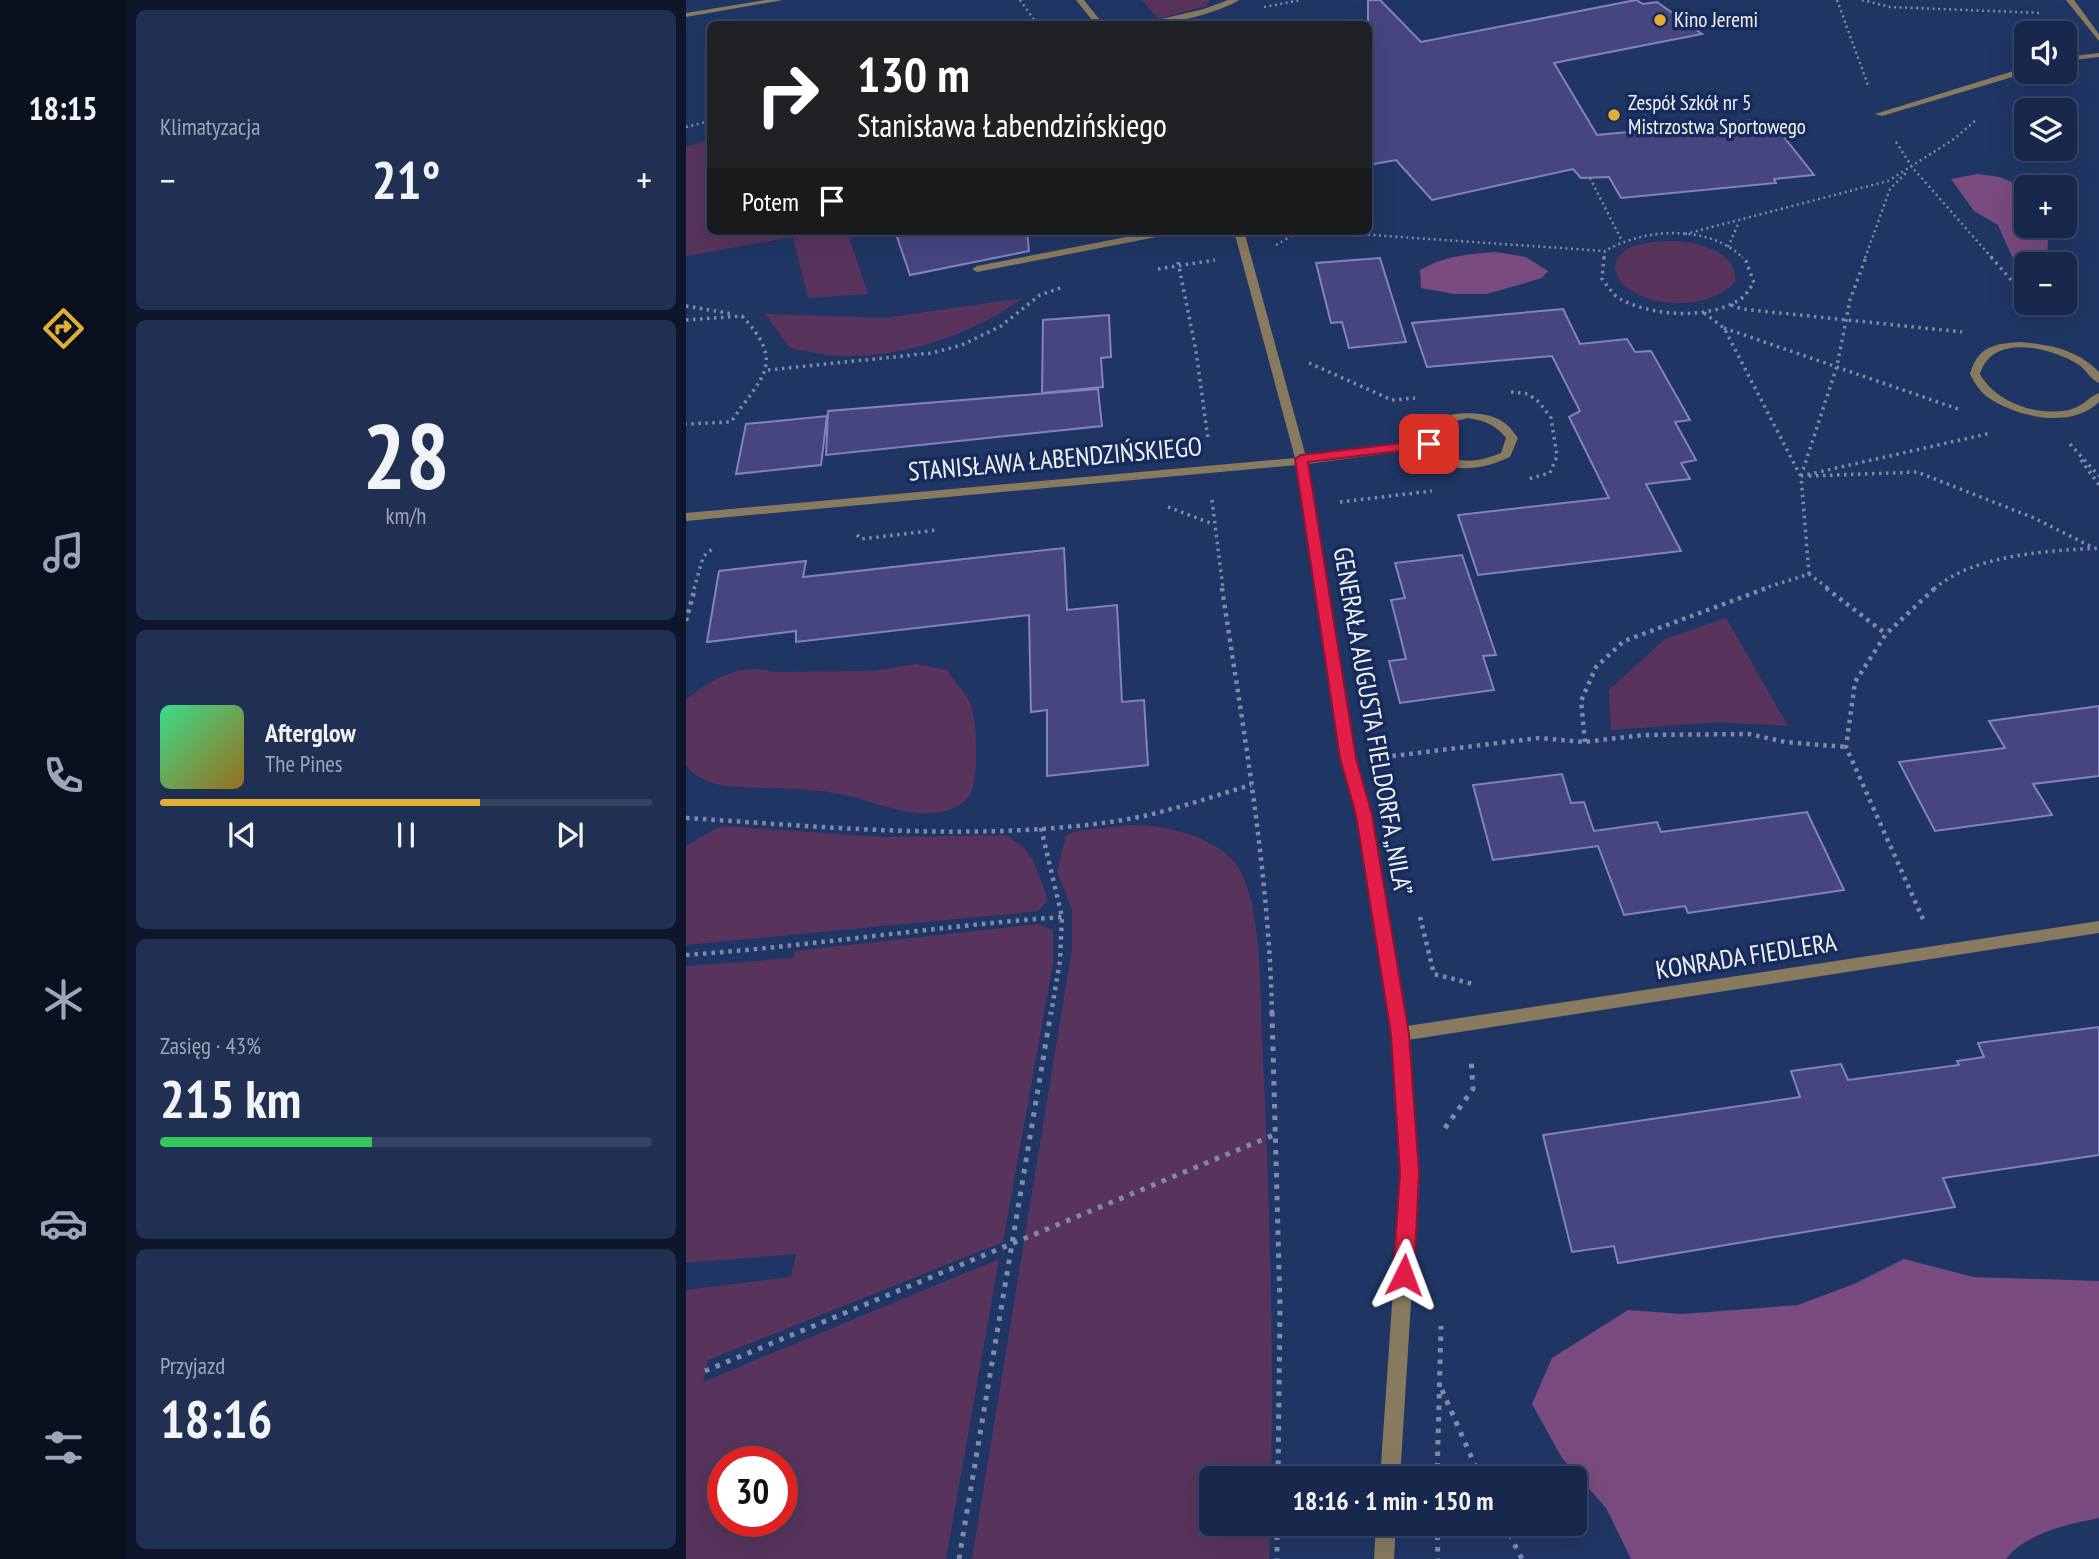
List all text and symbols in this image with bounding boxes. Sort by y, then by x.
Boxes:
place label: Kino Jeremi [1674,6,1758,33]
marker: Kino Jeremi [1652,12,1668,28]
map controls [2014,21,2077,315]
button: sound [2014,21,2077,84]
text: 130 m [857,42,970,106]
icon: right [742,49,833,140]
text: 18:15 [28,87,98,129]
place label: Zespół Szkół nr 5 Mistrzostwa Sportowego [1628,89,1806,140]
button: layers [2014,98,2077,161]
text: Stanisława Łabendzińskiego [857,104,1167,146]
marker: Zespół Szkół nr 5 Mistrzostwa Sportowego [1606,107,1622,123]
text: Klimatyzacja [160,112,260,141]
text: 21° [372,146,440,213]
text: − [160,155,176,204]
text: + [636,155,652,204]
button: + [2014,175,2077,238]
icon: arrive [813,182,851,220]
text: Potem [742,185,799,218]
button: − [2014,252,2077,315]
icon: directions [39,304,88,353]
text: 28 [363,396,450,514]
pin [1399,414,1459,474]
icon: arrive [1410,425,1448,463]
street label: STANISŁAWA ŁABENDZIŃSKIEGO [907,429,1203,488]
text: km/h [386,501,426,530]
icon: music [39,528,88,577]
street label: GENERAŁA AUGUSTA FIELDORFA „NILA” [1327,544,1420,897]
text: Afterglow [265,716,356,749]
text: The Pines [265,749,343,778]
icon: phone [39,751,88,800]
icon: previous [223,816,261,854]
icon: pause [387,816,425,854]
icon: next [551,816,589,854]
street label: KONRADA FIEDLERA [1653,925,1839,986]
icon: climate [39,975,88,1024]
text: Zasięg · 43% [160,1031,261,1060]
text: 215 km [160,1065,301,1132]
icon: car [39,1199,88,1248]
position arrow [1367,1238,1441,1312]
text: Przyjazd [160,1351,225,1380]
text: 18:16 [160,1385,272,1452]
icon: filters [39,1423,88,1472]
speed limit sign: 30 [707,1446,798,1537]
text: 18:16 · 1 min · 150 m [1293,1484,1493,1517]

